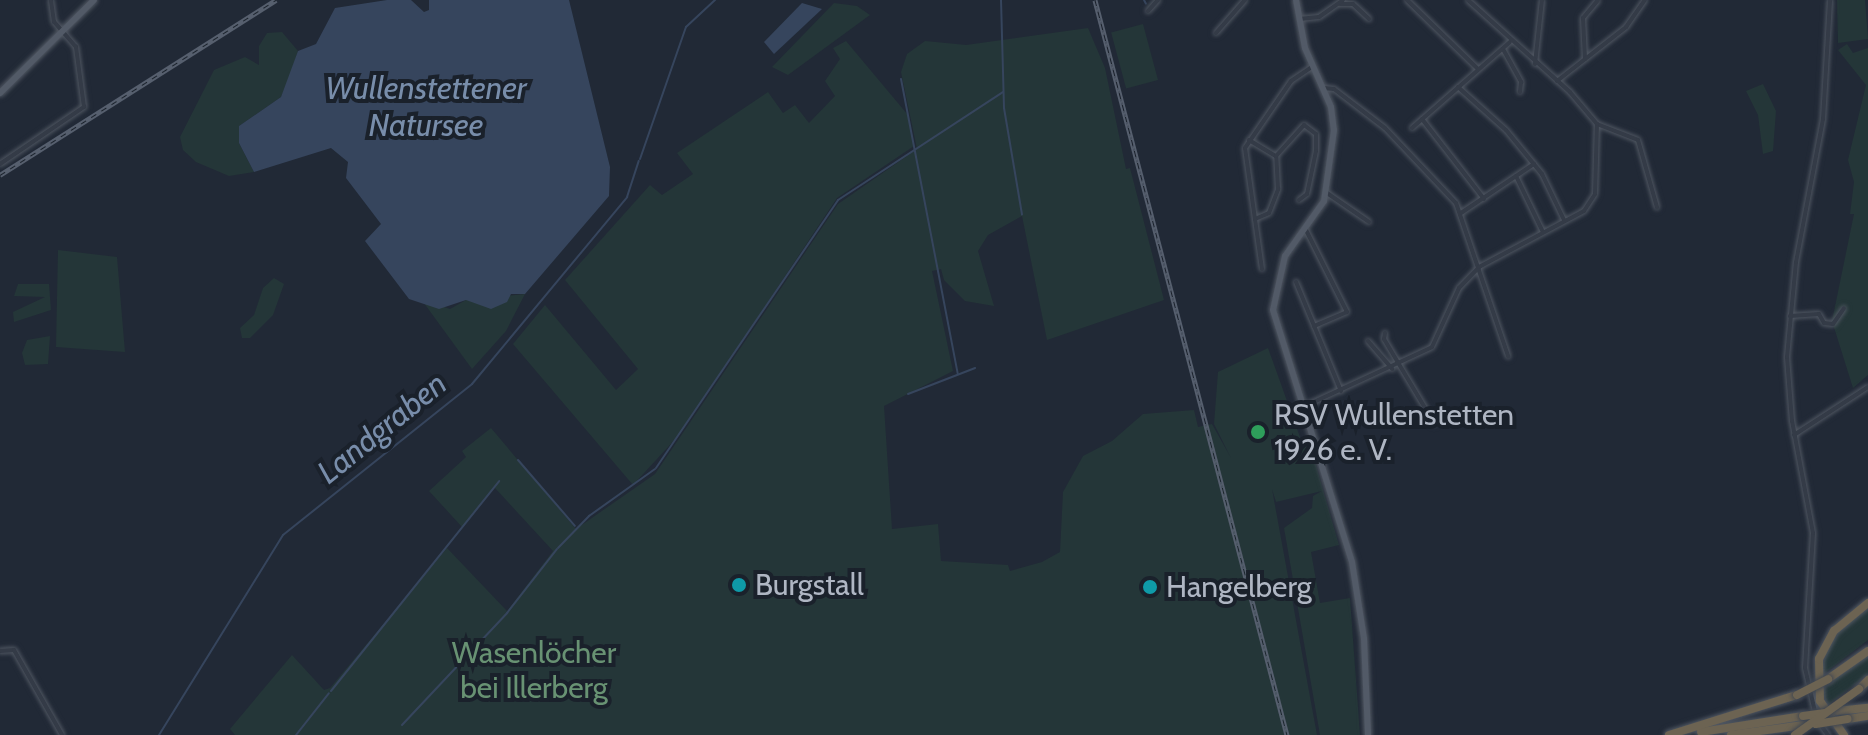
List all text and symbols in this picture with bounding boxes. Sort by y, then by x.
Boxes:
water label: Wullenstettener Natursee [325,70,527,145]
water label: Landgraben [310,364,454,492]
place label: RSV Wullenstetten 1926 e. V. [1274,397,1514,468]
marker: RSV Wullenstetten 1926 e. V. [1249,423,1267,441]
place label: Burgstall [755,567,864,603]
place label: Hangelberg [1166,569,1312,605]
marker: Burgstall [730,576,748,594]
marker: Hangelberg [1141,578,1159,596]
park label: Wasenlöcher bei Illerberg [452,635,616,706]

